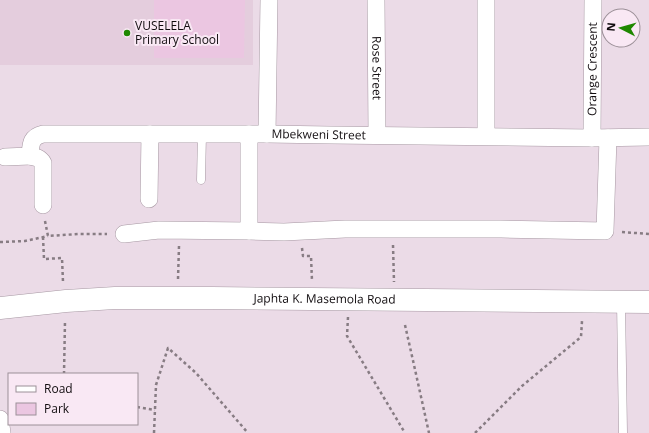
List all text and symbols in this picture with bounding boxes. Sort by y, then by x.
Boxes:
north arrow [601,8,641,48]
place label: VUSELELA Primary School [135,17,219,48]
street label: Orange Crescent [583,22,601,116]
text: N [603,22,618,32]
marker: VUSELELA Primary School [122,28,132,38]
street label: Rose Street [368,36,386,100]
street label: Mbekweni Street [271,125,366,143]
street label: Japhta K. Masemola Road [252,289,396,308]
legend [8,373,138,425]
text: Road [44,380,73,397]
text: Park [44,400,70,417]

